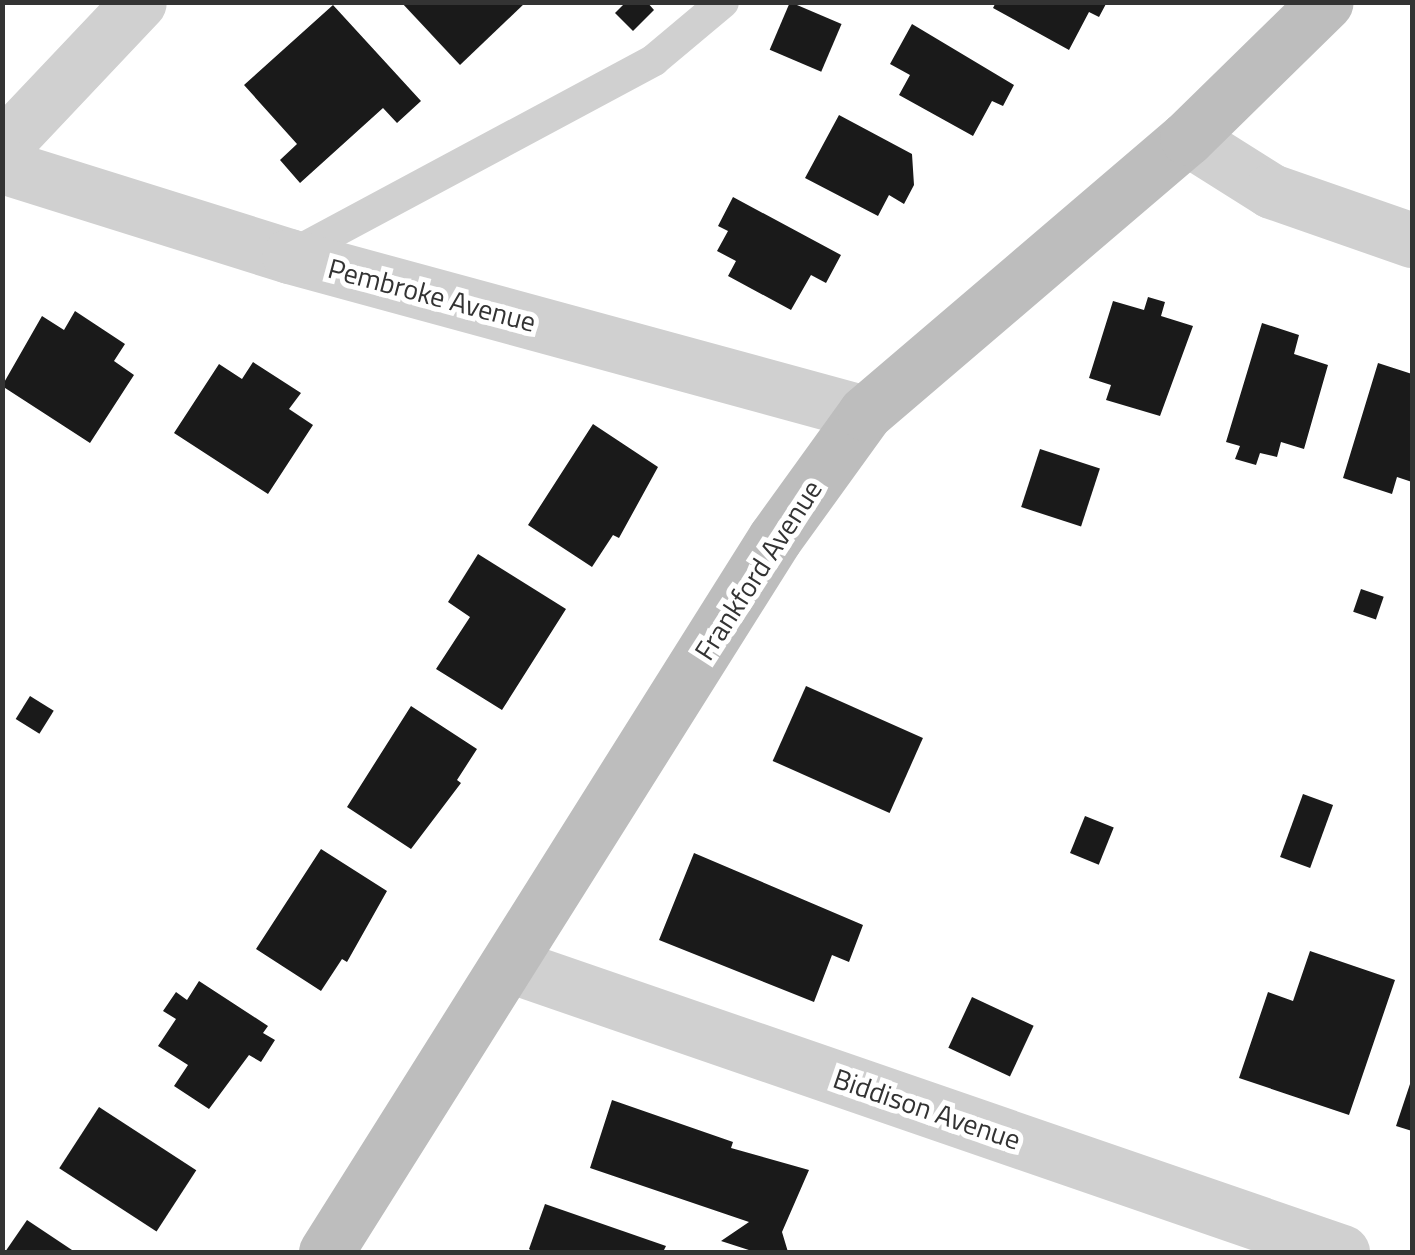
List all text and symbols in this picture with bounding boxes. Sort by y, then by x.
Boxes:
street label: Pembroke Avenue [324,251,540,339]
street label: Frankford Avenue [687,474,829,666]
street label: Biddison Avenue [829,1061,1025,1157]

